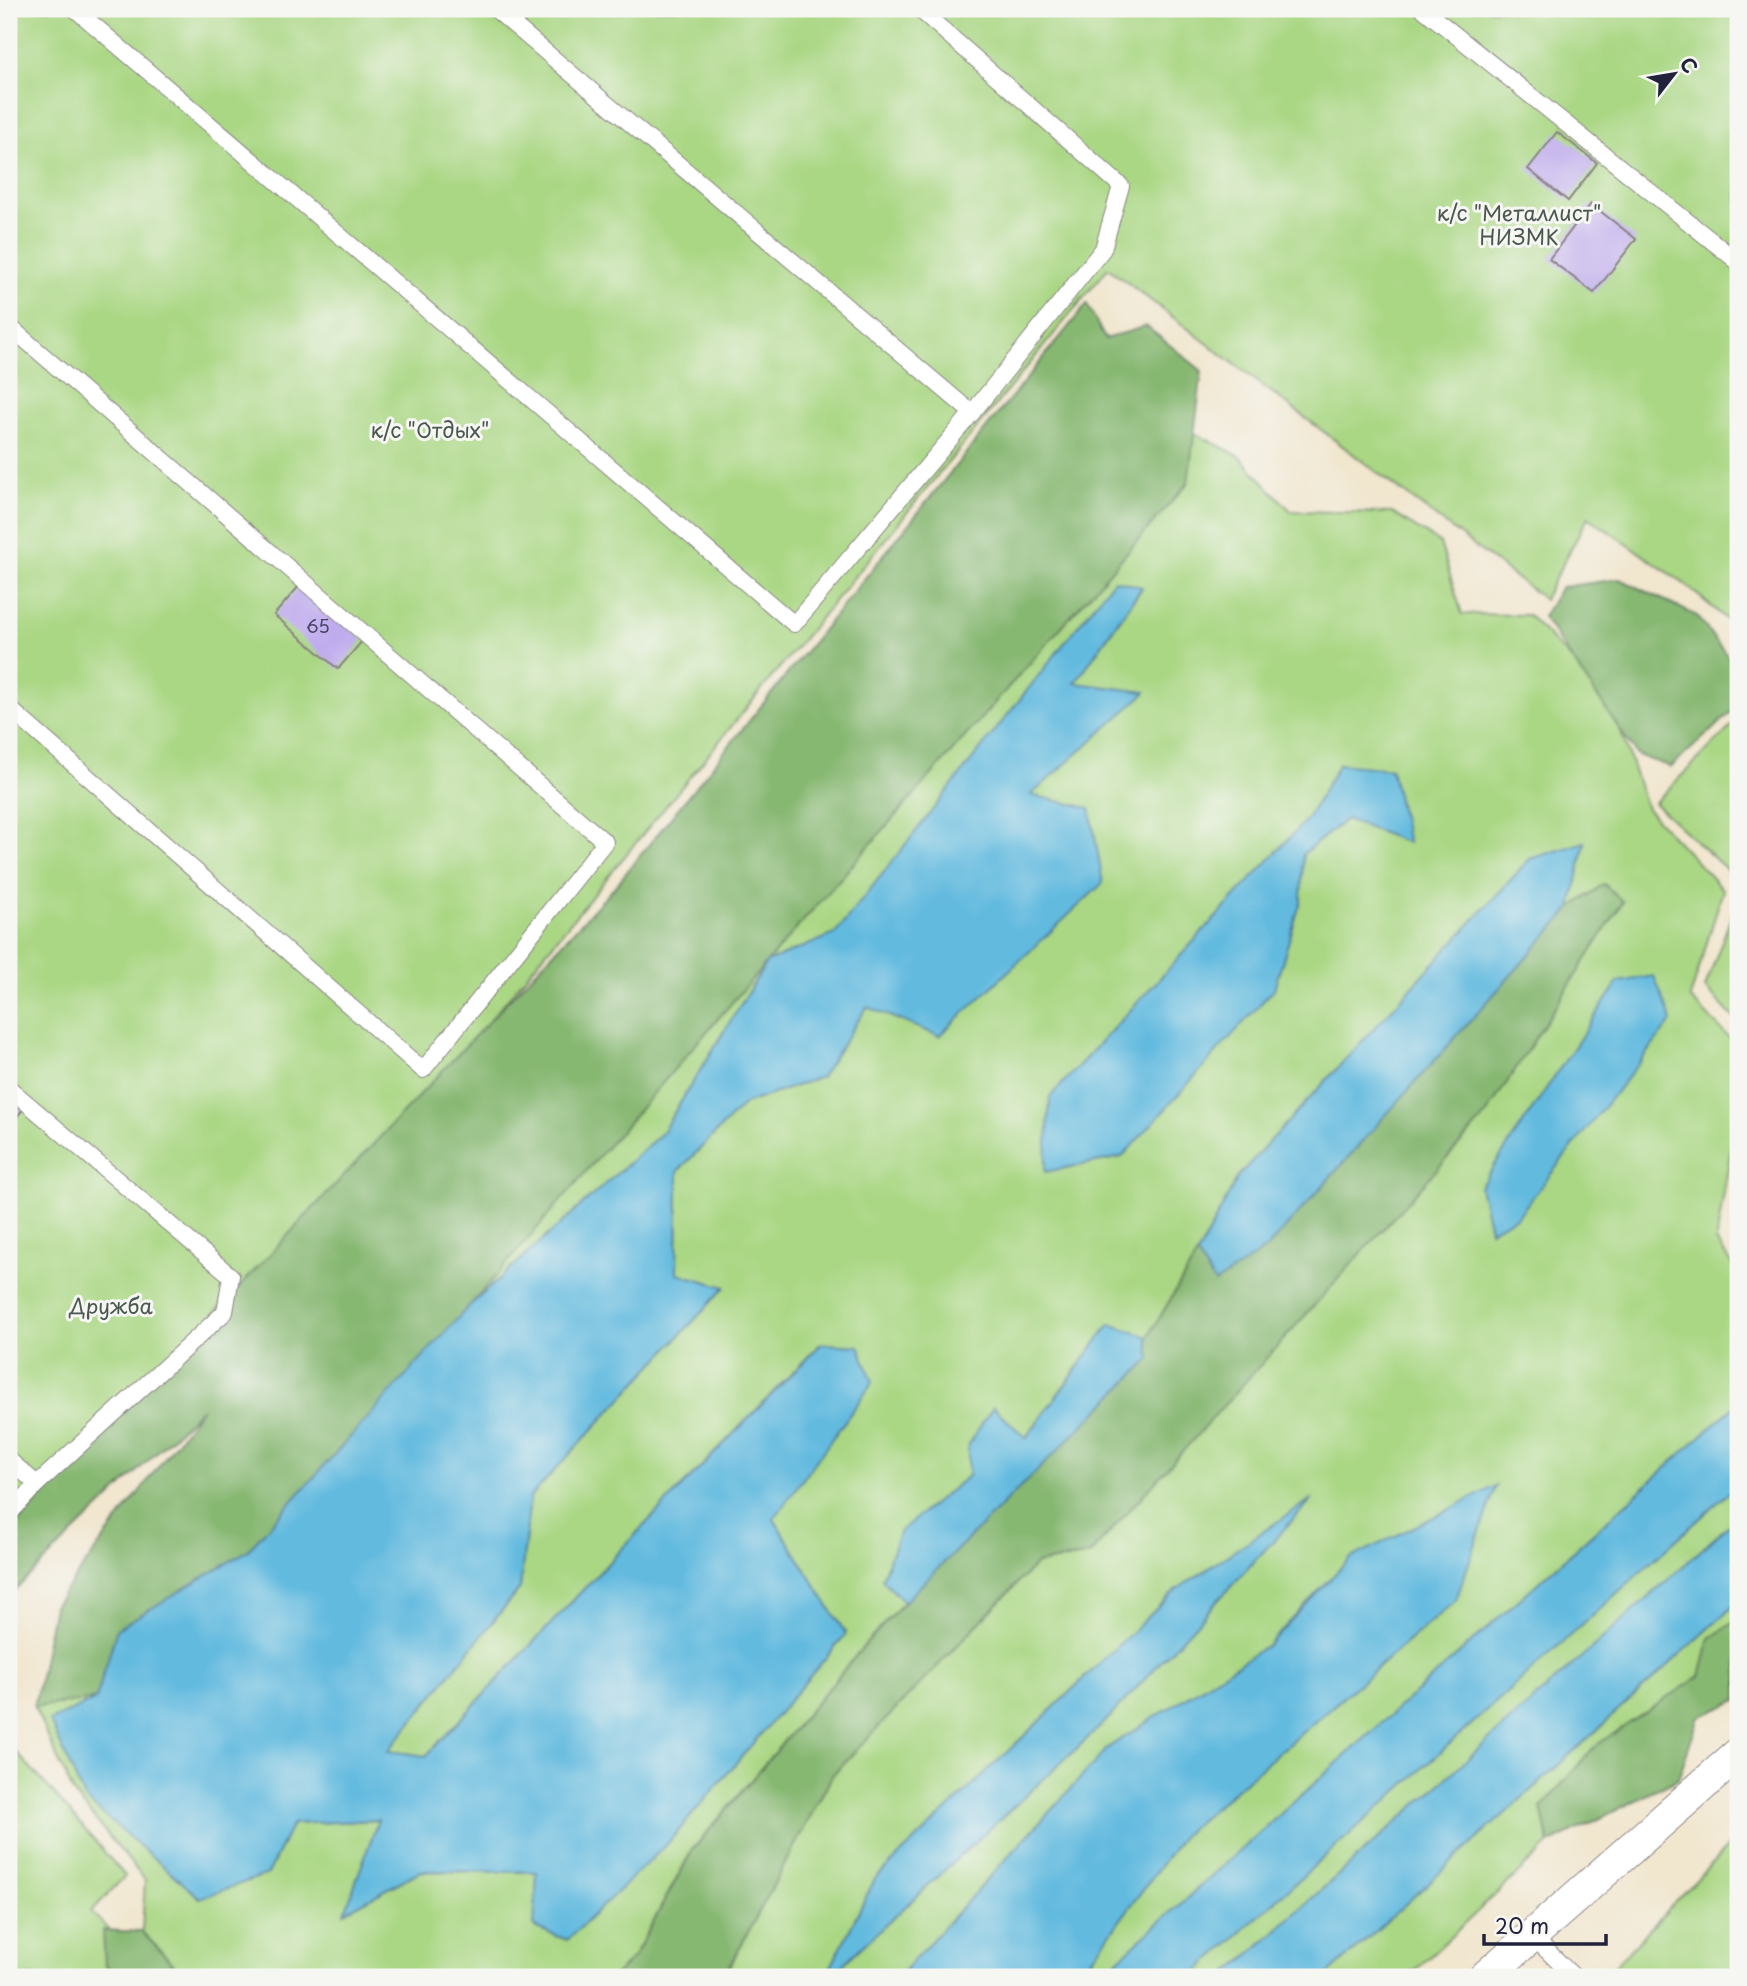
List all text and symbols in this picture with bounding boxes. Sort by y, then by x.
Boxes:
north arrow [1638,38,1708,108]
text: С [1674,51,1705,78]
park label: к/с "Металлист" НИЗМК [1437,196,1601,252]
park label: к/с "Отдых" [371,413,489,445]
house number: 65 [306,612,330,639]
park label: Дружба [68,1289,153,1321]
scale bar [1484,1902,1607,1946]
text: 20 m [1495,1909,1549,1941]

